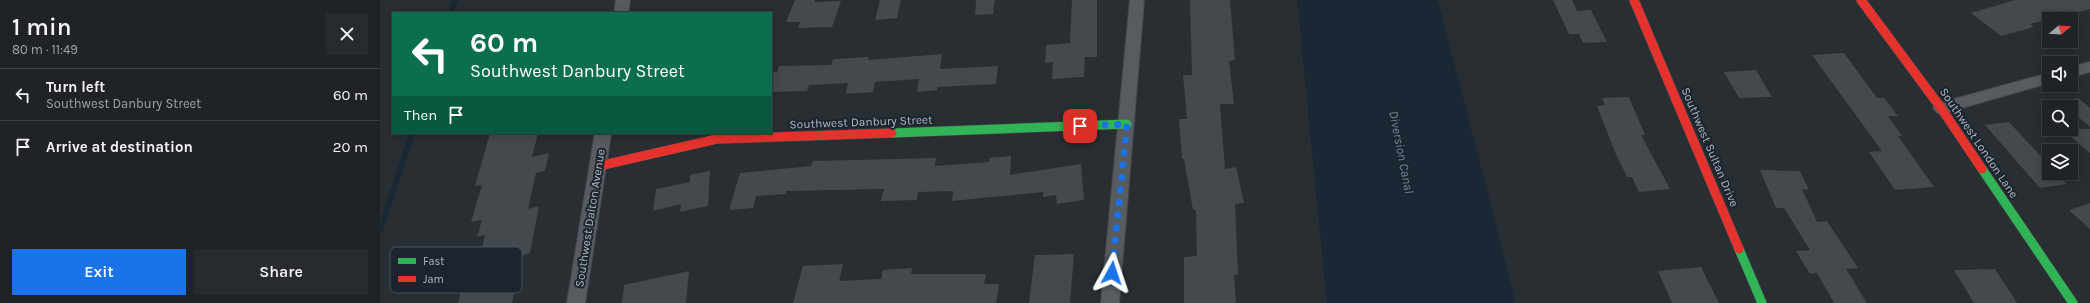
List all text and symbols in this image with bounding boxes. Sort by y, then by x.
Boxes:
north arrow [2042,12,2078,48]
map controls [2042,12,2078,180]
text: 1 min [12,13,72,41]
button: close [326,13,368,55]
text: 60 m [470,26,538,59]
icon: left [404,28,456,80]
text: 80 m · 11:49 [12,42,78,57]
button: sound [2042,56,2078,92]
text: Southwest Danbury Street [470,60,685,82]
text: Turn left [46,78,105,96]
icon: left [12,84,34,106]
street label: Southwest Sultan Drive [1678,85,1742,209]
street label: Southwest London Lane [1937,85,2021,201]
text: 60 m [333,86,368,104]
text: Southwest Danbury Street [46,96,201,111]
button: search [2042,100,2078,136]
icon: arrive [445,104,467,126]
text: Then [404,106,437,124]
pin [1063,109,1097,143]
water label: Diversion Canal [1386,109,1417,195]
street label: Southwest Danbury Street [789,112,933,131]
icon: arrive [1069,115,1091,137]
icon: arrive [12,136,34,158]
text: Arrive at destination [46,138,193,156]
text: 20 m [333,138,368,156]
button: layers [2042,144,2078,180]
street label: Southwest Dalton Avenue [572,148,608,288]
legend [390,247,522,293]
button: Exit [12,249,186,295]
button: Share [194,249,368,295]
position arrow [1091,252,1133,294]
text: Fast [423,255,444,268]
text: Jam [423,273,444,286]

